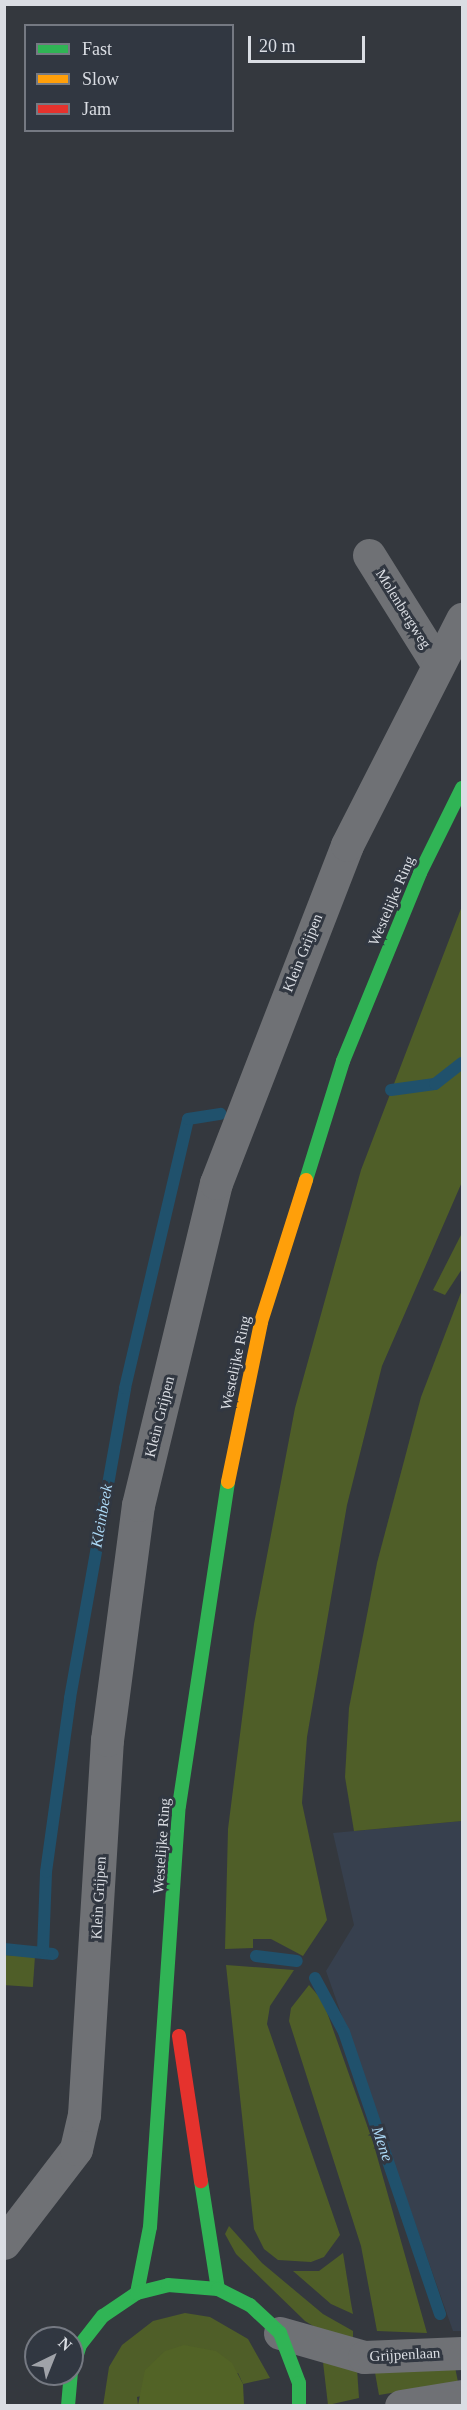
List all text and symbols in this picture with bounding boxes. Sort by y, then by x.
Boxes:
legend [24,24,234,132]
scale bar [251,24,368,62]
text: 20 m [259,36,296,56]
text: Fast [82,39,112,59]
text: Slow [82,69,119,89]
text: Jam [82,99,111,119]
street label: Molenbergweg [371,566,435,652]
street label: Westelijke Ring [365,853,419,949]
street label: Klein Grijpen [279,911,327,995]
street label: Westelijke Ring [217,1314,255,1412]
street label: Klein Grijpen [141,1375,179,1459]
water label: Kleinbeek [87,1483,117,1549]
street label: Westelijke Ring [150,1798,174,1894]
street label: Klein Grijpen [88,1856,110,1940]
water label: Mene [367,2124,397,2164]
north arrow [24,2326,84,2386]
text: N [55,2334,75,2354]
street label: Grijpenlaan [369,2344,441,2366]

